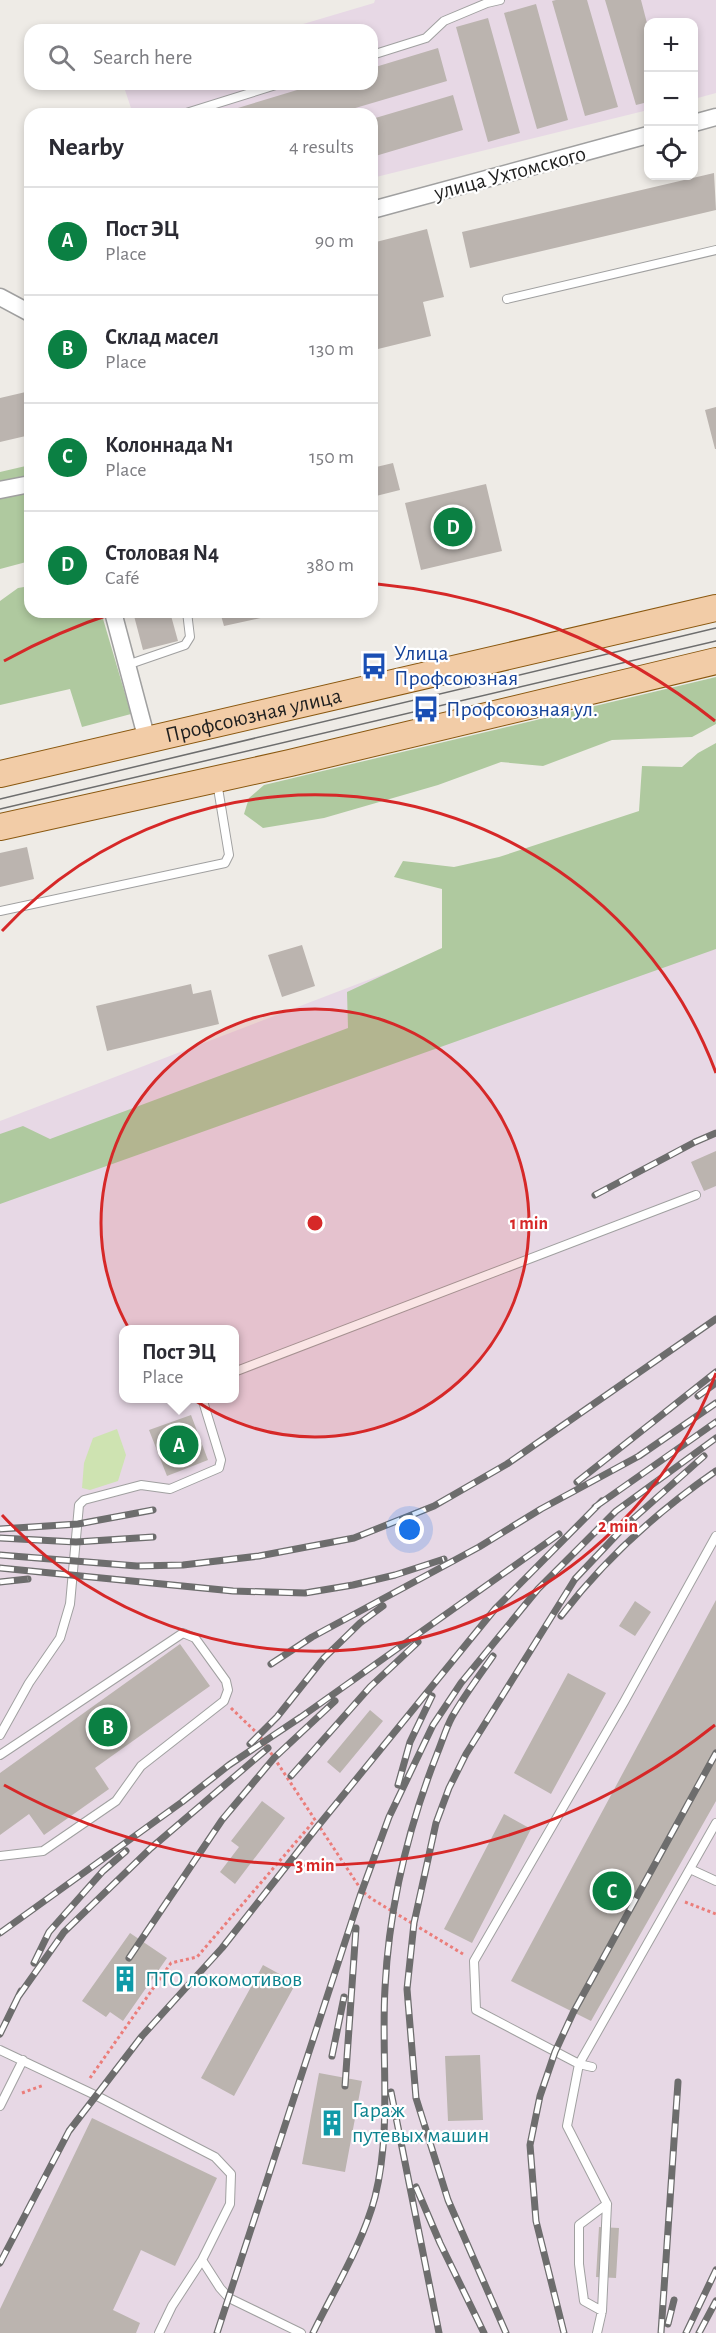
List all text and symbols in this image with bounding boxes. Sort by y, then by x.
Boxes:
map controls [644,18,698,180]
button: + [644,18,698,72]
search box [24,24,378,90]
icon: search [45,41,78,74]
text: Search here [93,46,192,68]
button: − [644,72,698,126]
button: locate [644,126,698,180]
text: Nearby [48,134,124,160]
text: 4 results [289,137,354,157]
street label: улица Ухтомского [431,142,588,204]
text: Пост ЭЦ [105,218,179,240]
text: A [62,231,74,251]
text: 90 m [315,231,354,251]
text: Place [105,244,146,264]
text: Склад масел [105,326,219,348]
text: B [62,339,73,359]
text: 130 m [309,339,354,359]
text: Place [105,352,146,372]
text: Колоннада N1 [105,434,234,456]
text: C [62,447,73,467]
text: 150 m [309,447,354,467]
text: Place [105,460,146,480]
pin: D [434,504,472,550]
text: Столовая N4 [105,542,219,564]
text: D [61,555,74,575]
text: 380 m [306,555,354,575]
text: Café [105,568,139,588]
place label: Улица Профсоюзная [394,642,518,689]
bus stop icon: Улица Профсоюзная [359,651,389,681]
street label: Профсоюзная улица [163,684,344,746]
bus stop icon: Профсоюзная ул. [411,694,441,724]
place label: Профсоюзная ул. [446,698,598,720]
centre of rings [305,1213,325,1233]
text: 1 min [510,1215,548,1233]
popup [119,1325,239,1403]
text: Пост ЭЦ [142,1341,216,1363]
text: Place [142,1367,183,1387]
pin: A [160,1422,198,1468]
your location [395,1515,424,1544]
text: 2 min [598,1518,638,1536]
pin: B [88,1704,128,1750]
text: 3 min [295,1857,335,1875]
pin: C [592,1868,632,1914]
building icon: ПТО локомотивов [110,1964,140,1994]
place label: ПТО локомотивов [145,1968,302,1990]
place label: Гараж путевых машин [352,2099,489,2146]
building icon: Гараж путевых машин [317,2108,347,2138]

